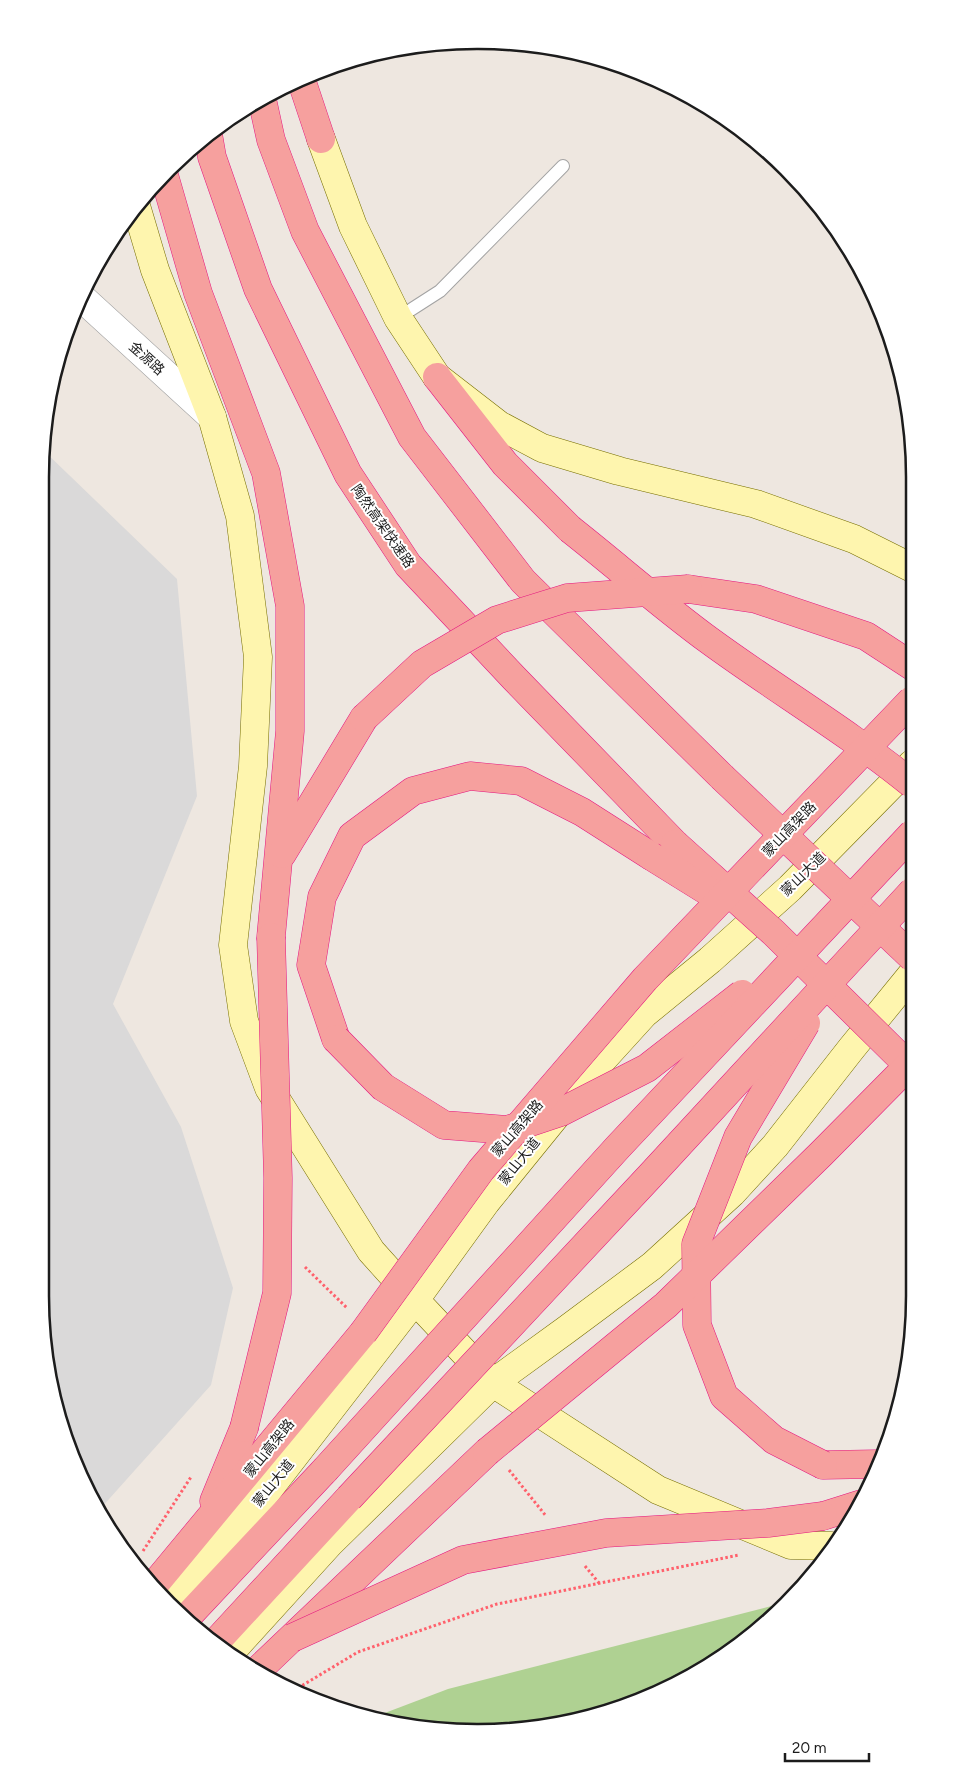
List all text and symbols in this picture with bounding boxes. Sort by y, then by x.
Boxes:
street label: 金源路 [125,338,168,379]
street label: 陶然高架快速路 [348,481,418,571]
street label: 蒙山高架路 [759,798,820,860]
street label: 蒙山大道 [777,849,829,900]
street label: 蒙山高架路 [488,1096,547,1160]
street label: 蒙山大道 [495,1134,544,1188]
street label: 蒙山高架路 [241,1416,298,1481]
street label: 蒙山大道 [249,1456,298,1510]
scale bar [785,1730,869,1762]
text: 20 m [792,1739,826,1757]

